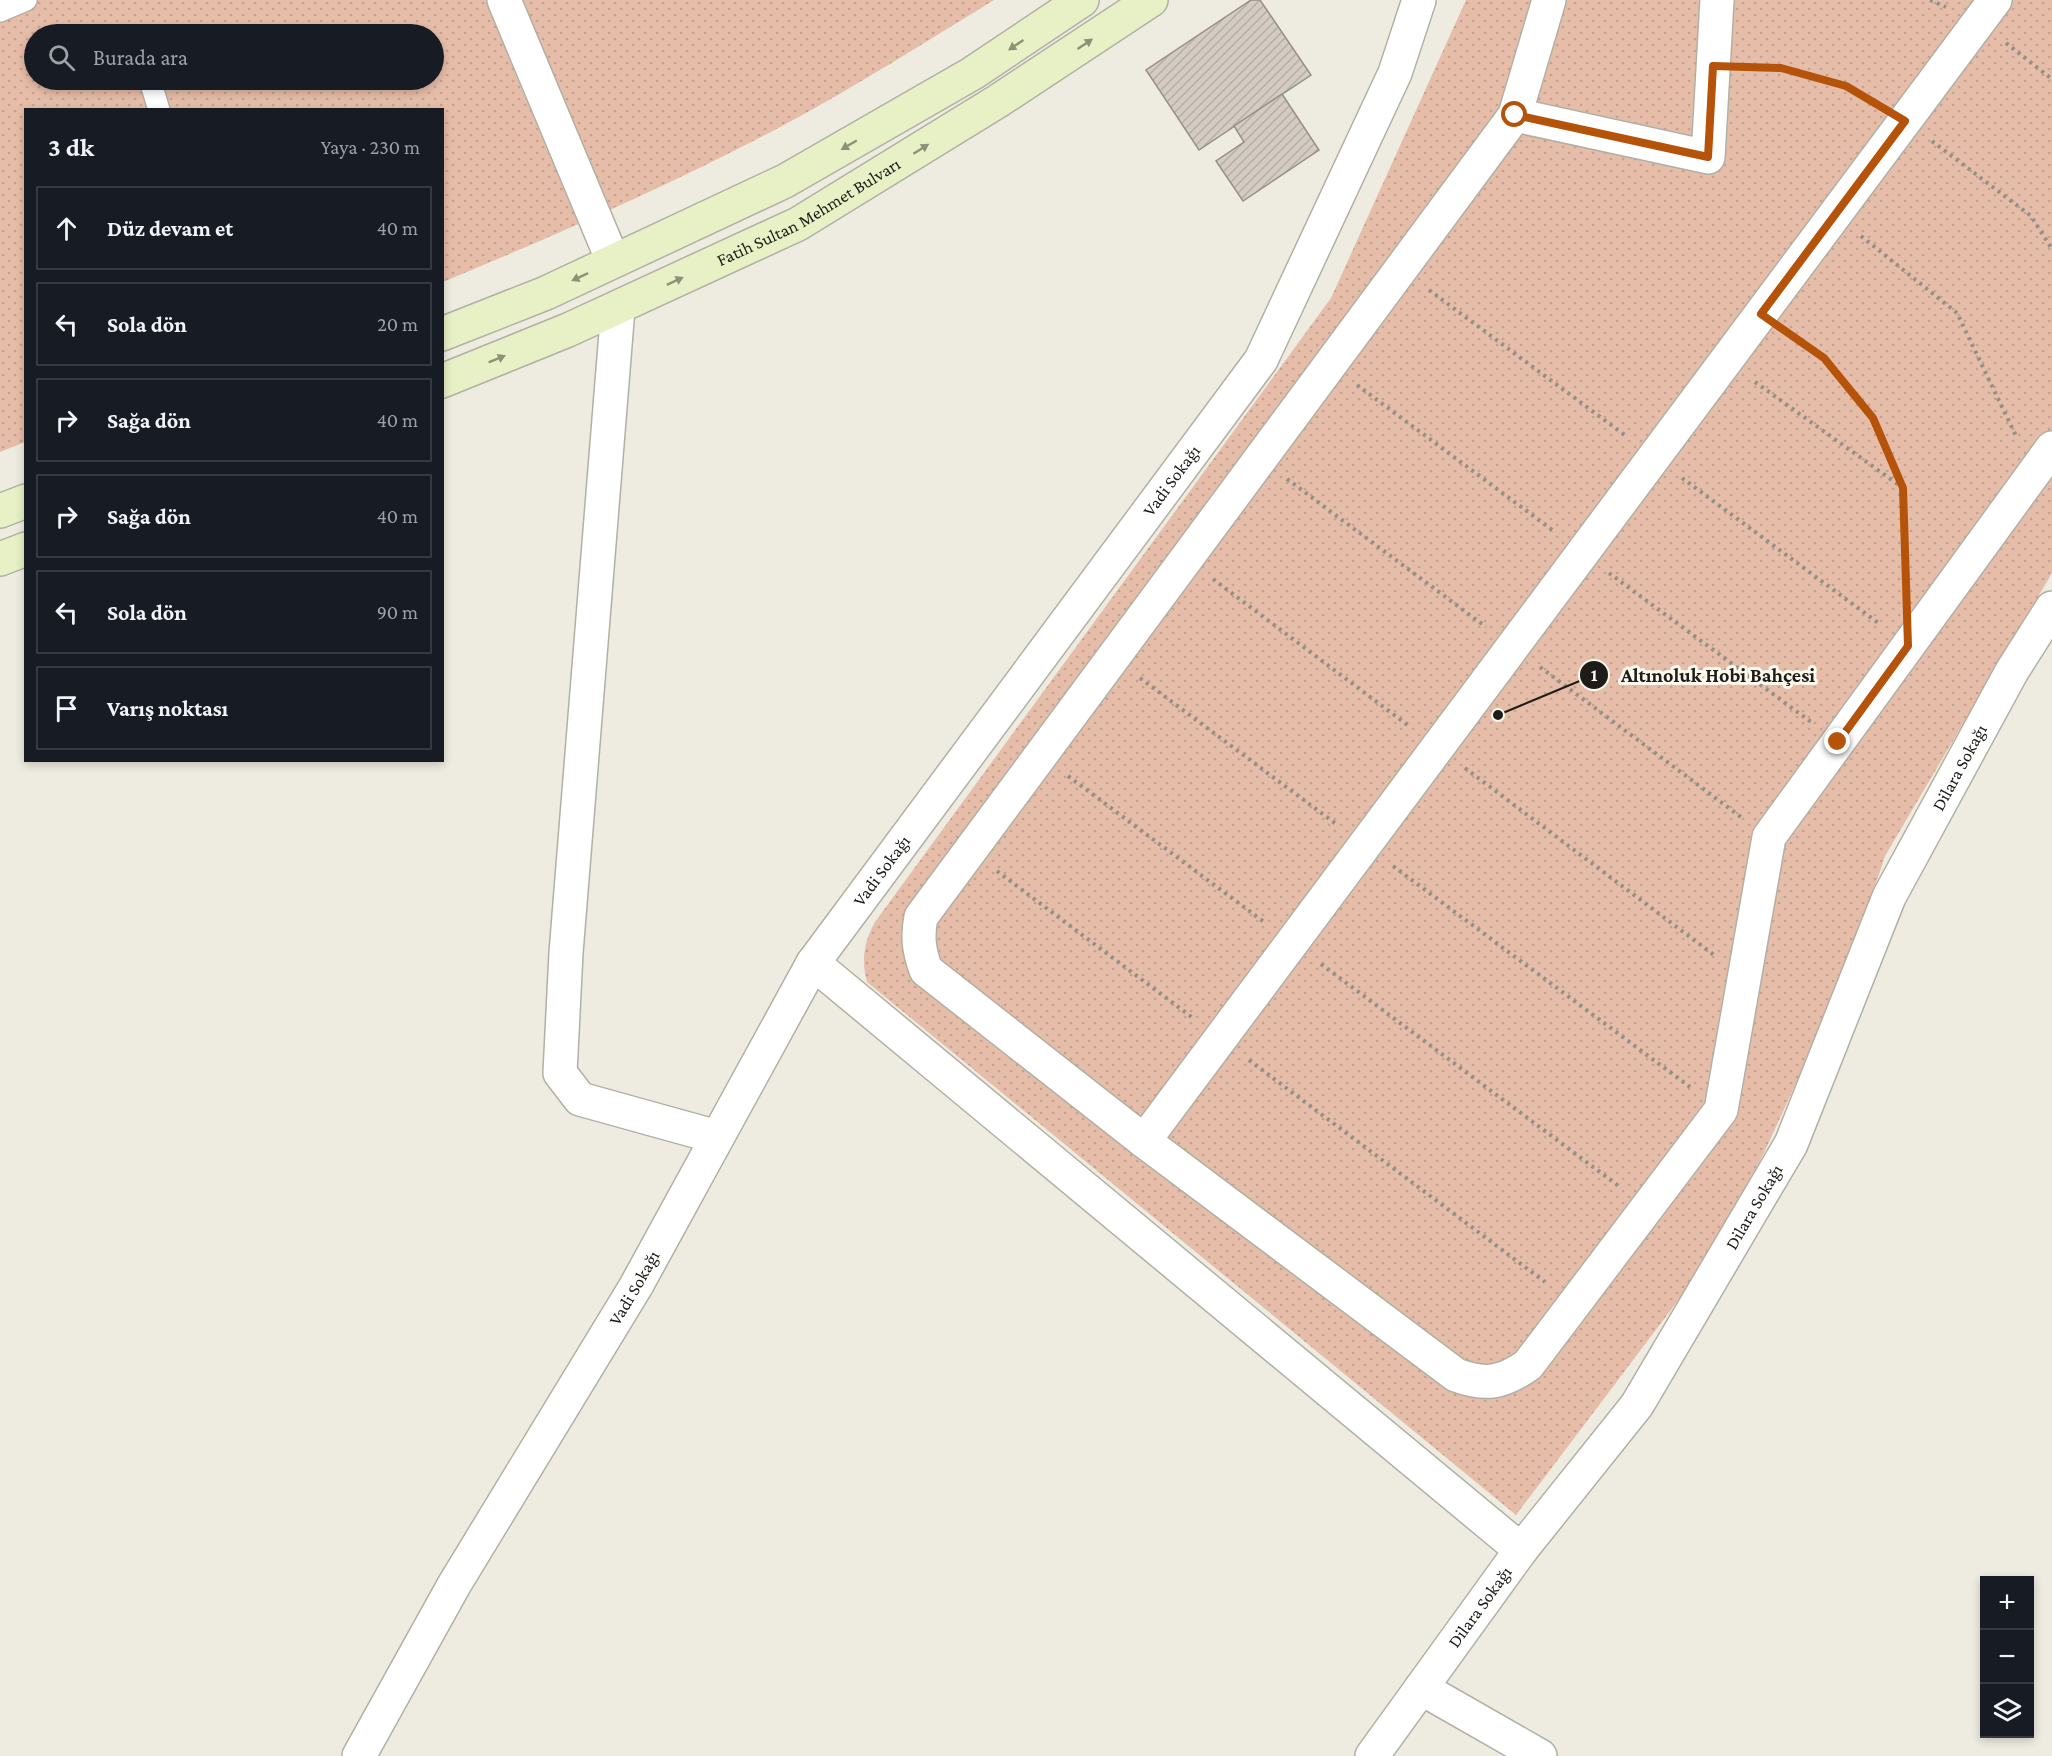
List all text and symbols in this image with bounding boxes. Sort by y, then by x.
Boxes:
search box [24,24,444,90]
one-way arrow [1007,39,1024,50]
one-way arrow [1077,39,1093,50]
icon: search [45,41,78,74]
text: Burada ara [93,45,188,70]
route start [1501,101,1527,127]
text: 3 dk [48,133,94,162]
text: Yaya · 230 m [321,136,420,158]
one-way arrow [840,139,857,149]
one-way arrow [913,143,929,154]
street label: Fatih Sultan Mehmet Bulvarı [713,153,904,270]
icon: ahead [50,212,83,245]
text: Düz devam et [107,216,233,241]
text: 40 m [377,217,418,239]
one-way arrow [570,272,588,282]
one-way arrow [667,276,684,285]
icon: left [50,308,83,341]
text: Sola dön [107,312,187,337]
text: 20 m [377,313,418,335]
one-way arrow [488,354,506,363]
icon: right [50,404,83,437]
text: Sağa dön [107,408,191,433]
text: 40 m [377,409,418,431]
street label: Vadi Sokağı [1139,441,1204,520]
icon: right [50,500,83,533]
text: Sağa dön [107,504,191,529]
text: 40 m [377,505,418,527]
icon: left [50,596,83,629]
text: Sola dön [107,600,187,625]
text: 90 m [377,601,418,623]
callout: Altınoluk Hobi Bahçesi [1579,656,1827,694]
text: Altınoluk Hobi Bahçesi [1620,664,1815,686]
text: 1 [1591,665,1598,685]
icon: arrive [50,692,83,725]
text: Varış noktası [107,696,228,721]
street label: Dilara Sokağı [1928,721,1991,814]
route end [1824,728,1850,754]
street label: Vadi Sokağı [849,831,915,910]
street label: Dilara Sokağı [1721,1161,1787,1253]
street label: Vadi Sokağı [604,1247,664,1329]
street label: Dilara Sokağı [1444,1562,1516,1651]
map controls [1980,1576,2034,1738]
button: + [1980,1576,2034,1630]
button: − [1980,1630,2034,1684]
button: layers [1980,1684,2034,1738]

